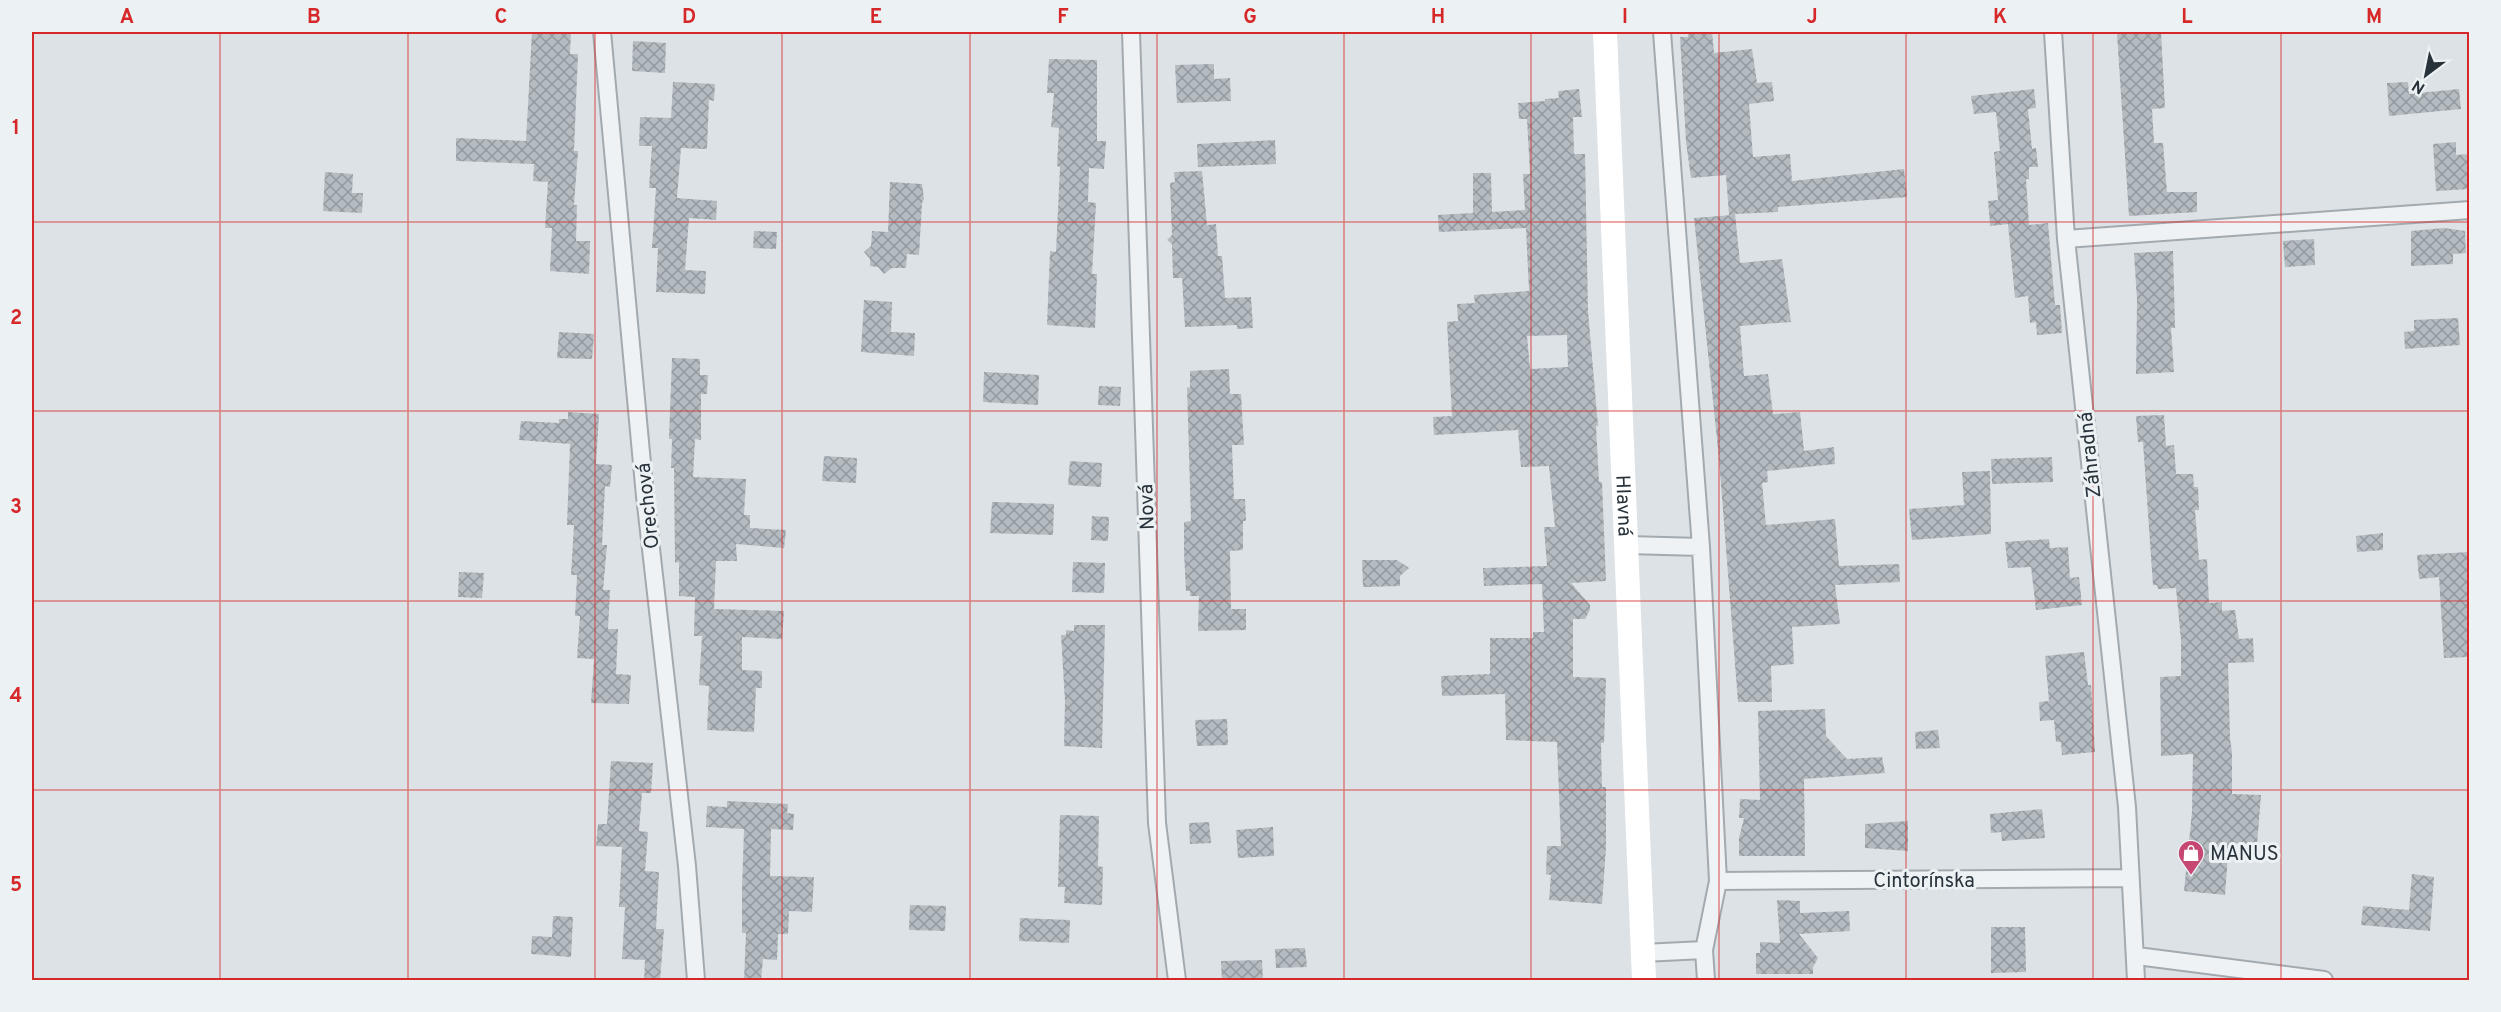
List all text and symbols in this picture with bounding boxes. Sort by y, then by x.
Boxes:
text: A [120,5,134,31]
text: B [307,5,321,31]
text: C [495,5,507,31]
text: D [682,5,696,31]
text: E [870,5,882,31]
text: F [1057,5,1069,31]
text: G [1243,5,1257,31]
text: H [1431,5,1445,31]
text: I [1622,5,1628,31]
text: J [1806,5,1818,31]
text: K [1993,5,2007,31]
text: L [2181,5,2193,31]
text: M [2366,5,2382,31]
north arrow [2396,45,2456,105]
text: N [2409,74,2429,98]
text: 1 [12,116,20,142]
text: 2 [10,306,22,332]
street label: Záhradná [2074,411,2108,499]
street label: Orechová [632,461,666,550]
street label: Hlavná [1608,474,1637,537]
street label: Nová [1134,483,1162,530]
text: 3 [10,495,22,521]
text: 4 [10,684,22,710]
shop icon: MANUS [2176,838,2206,876]
place label: MANUS [2210,842,2279,868]
street label: Cintorínska [1873,869,1975,895]
text: 5 [10,873,22,899]

